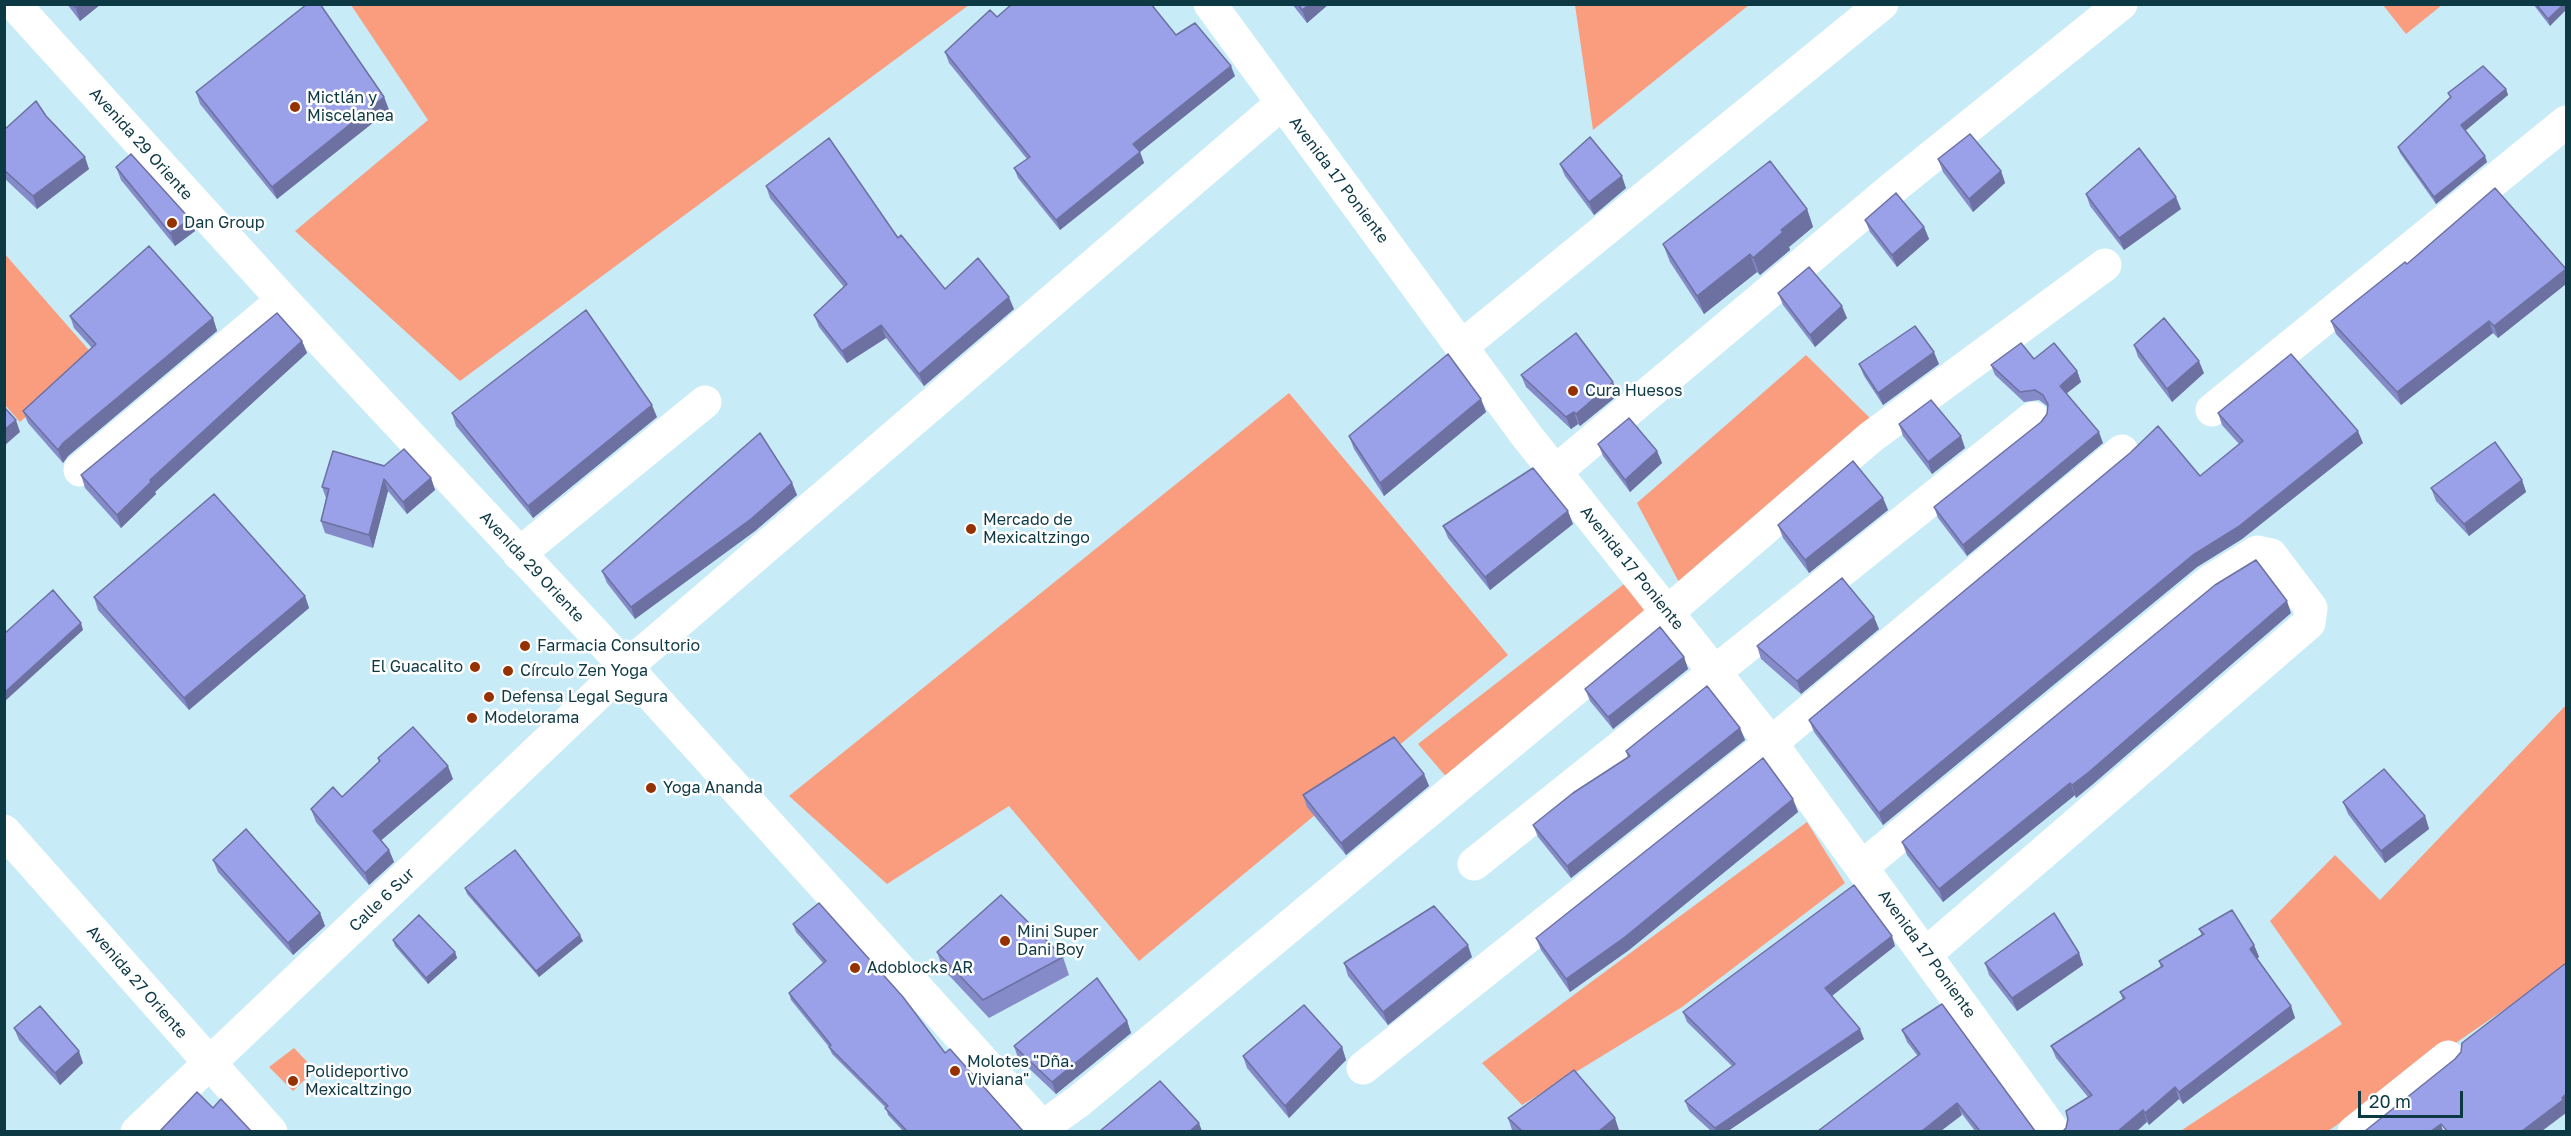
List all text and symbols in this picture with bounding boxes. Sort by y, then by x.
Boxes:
street label: Avenida 29 Oriente [85,84,197,204]
place label: Mictlán y Miscelanea [307,88,394,126]
marker: Mictlán y Miscelanea [288,100,302,114]
street label: Avenida 17 Poniente [1285,113,1393,247]
place label: Dan Group [184,213,265,233]
marker: Dan Group [165,216,179,230]
place label: Cura Huesos [1585,381,1682,401]
marker: Cura Huesos [1566,384,1580,398]
street label: Avenida 17 Poniente [1576,502,1688,634]
street label: Avenida 29 Oriente [476,508,588,626]
place label: Mercado de Mexicaltzingo [983,510,1090,548]
marker: Mercado de Mexicaltzingo [964,522,978,536]
place label: Farmacia Consultorio [537,636,700,656]
marker: Farmacia Consultorio [518,639,532,653]
place label: El Guacalito [371,657,463,677]
marker: El Guacalito [468,660,482,674]
place label: Círculo Zen Yoga [520,661,648,681]
marker: Círculo Zen Yoga [501,664,515,678]
place label: Defensa Legal Segura [501,687,668,707]
marker: Defensa Legal Segura [482,690,496,704]
place label: Modelorama [484,708,579,728]
marker: Modelorama [465,711,479,725]
place label: Yoga Ananda [663,778,763,798]
marker: Yoga Ananda [644,781,658,795]
street label: Calle 6 Sur [345,864,419,936]
street label: Avenida 17 Poniente [1874,886,1980,1022]
street label: Avenida 27 Oriente [83,922,191,1042]
place label: Mini Super Dani Boy [1017,922,1098,960]
marker: Mini Super Dani Boy [998,934,1012,948]
place label: Adoblocks AR [867,958,973,978]
marker: Adoblocks AR [848,961,862,975]
place label: Molotes "Dña. Viviana" [967,1052,1074,1090]
place label: Polideportivo Mexicaltzingo [305,1062,412,1100]
marker: Molotes "Dña. Viviana" [948,1064,962,1078]
marker: Polideportivo Mexicaltzingo [286,1074,300,1088]
scale bar [2361,1079,2466,1117]
text: 20 m [2369,1090,2411,1112]

